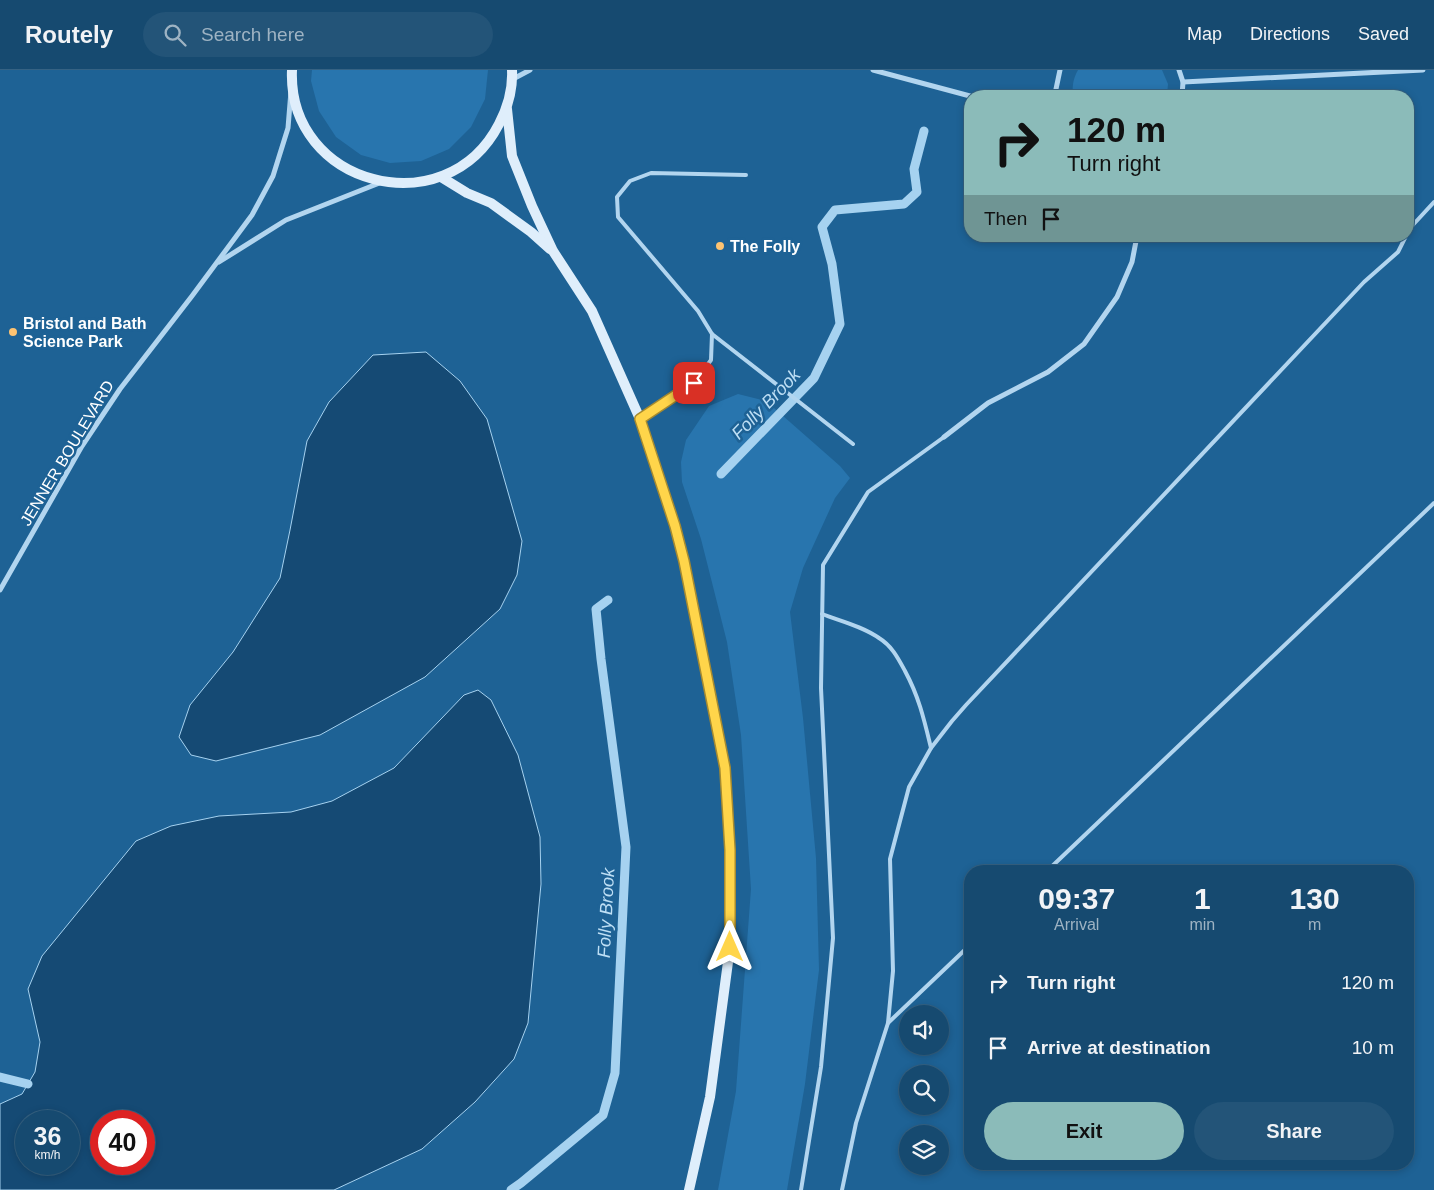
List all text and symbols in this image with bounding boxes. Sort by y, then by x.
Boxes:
search box [143,12,493,57]
text: Routely [25,21,113,48]
icon: search [161,21,189,49]
text: Search here [201,24,305,45]
text: Map [1187,24,1222,44]
text: Directions [1250,24,1330,44]
text: Saved [1358,24,1409,44]
icon: right [984,110,1049,175]
text: 120 m [1067,110,1166,149]
text: Turn right [1067,151,1160,176]
icon: arrive [1037,205,1065,233]
text: Then [984,208,1027,229]
place label: The Folly [730,238,800,255]
marker: The Folly [714,240,726,252]
place label: Bristol and Bath Science Park [23,315,147,350]
marker: Bristol and Bath Science Park [7,326,19,338]
pin [673,362,715,404]
water label: Folly Brook [728,364,805,443]
icon: arrive [680,369,708,397]
street label: JENNER BOULEVARD [17,377,117,529]
water label: Folly Brook [594,867,618,958]
text: 09:37 [1038,882,1115,915]
text: 1 [1194,882,1211,915]
text: 130 [1290,882,1340,915]
text: Arrival [1054,916,1099,933]
text: min [1189,916,1215,933]
text: m [1308,916,1321,933]
position arrow [703,920,755,972]
icon: right [984,969,1012,997]
text: Turn right [1027,972,1115,993]
text: 120 m [1341,972,1394,993]
map controls [899,1005,949,1175]
button: sound [899,1005,949,1055]
icon: arrive [984,1034,1012,1062]
text: Arrive at destination [1027,1037,1211,1058]
text: 10 m [1352,1037,1394,1058]
button: search [899,1065,949,1115]
button: Exit [984,1102,1184,1160]
button: Share [1194,1102,1394,1160]
speed limit sign: 40 [90,1110,155,1175]
text: 36 [34,1122,61,1150]
button: layers [899,1125,949,1175]
text: km/h [34,1148,61,1162]

